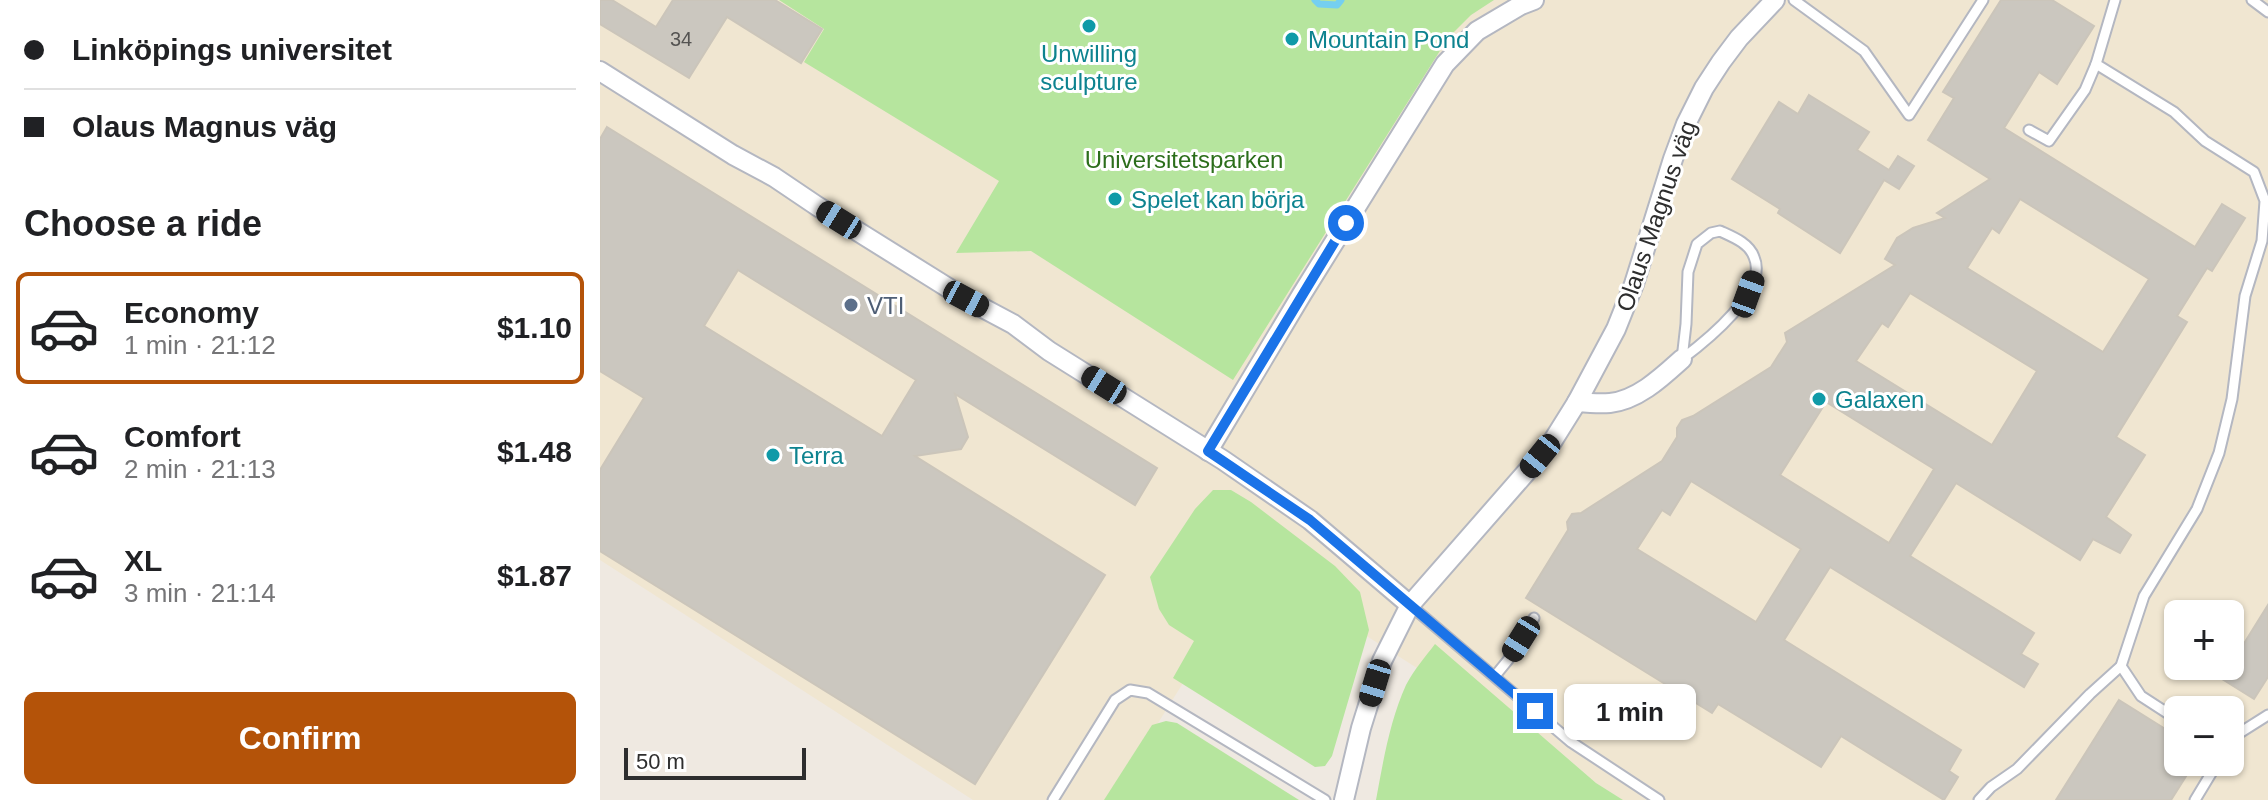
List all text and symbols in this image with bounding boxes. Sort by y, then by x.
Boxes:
marker: Unwilling sculpture [1080,17,1098,35]
place label: Mountain Pond [1308,26,1469,53]
house number: 34 [670,28,692,50]
marker: Mountain Pond [1283,30,1301,48]
text: Linköpings universitet [72,33,392,66]
place label: Unwilling sculpture [1040,40,1138,95]
text: Olaus Magnus väg [72,110,337,143]
street label: Olaus Magnus väg [1611,117,1701,315]
park label: Universitetsparken [1085,146,1283,173]
place label: Spelet kan börja [1131,186,1305,213]
marker: Spelet kan börja [1106,190,1124,208]
car [812,197,866,243]
text: Choose a ride [24,203,262,244]
route start [1328,205,1364,241]
car [1729,267,1767,321]
car [939,277,993,321]
icon: car [28,292,100,364]
place label: VTI [867,292,904,319]
text: Economy [124,296,259,329]
marker: VTI [842,296,860,314]
text: $1.10 [497,311,572,344]
text: 1 min · 21:12 [124,330,276,360]
car [1077,362,1131,408]
place label: Galaxen [1835,386,1924,413]
marker: Galaxen [1810,390,1828,408]
icon: car [28,416,100,488]
text: Comfort [124,420,241,453]
car [1516,430,1564,482]
text: $1.48 [497,435,572,468]
place label: Terra [789,442,844,469]
marker: Terra [764,446,782,464]
text: 2 min · 21:13 [124,454,276,484]
icon: car [28,540,100,612]
text: XL [124,544,162,577]
text: $1.87 [497,559,572,592]
text: 3 min · 21:14 [124,578,276,608]
map controls [2164,600,2244,776]
button: + [2164,600,2244,680]
car [1498,612,1544,666]
car [1357,657,1393,709]
callout: 1 min [1563,683,1695,739]
button: Confirm [24,692,576,784]
route end [1517,693,1553,729]
button: − [2164,696,2244,776]
text: 1 min [1596,697,1664,727]
scale bar [624,744,806,780]
text: 50 m [636,749,685,774]

